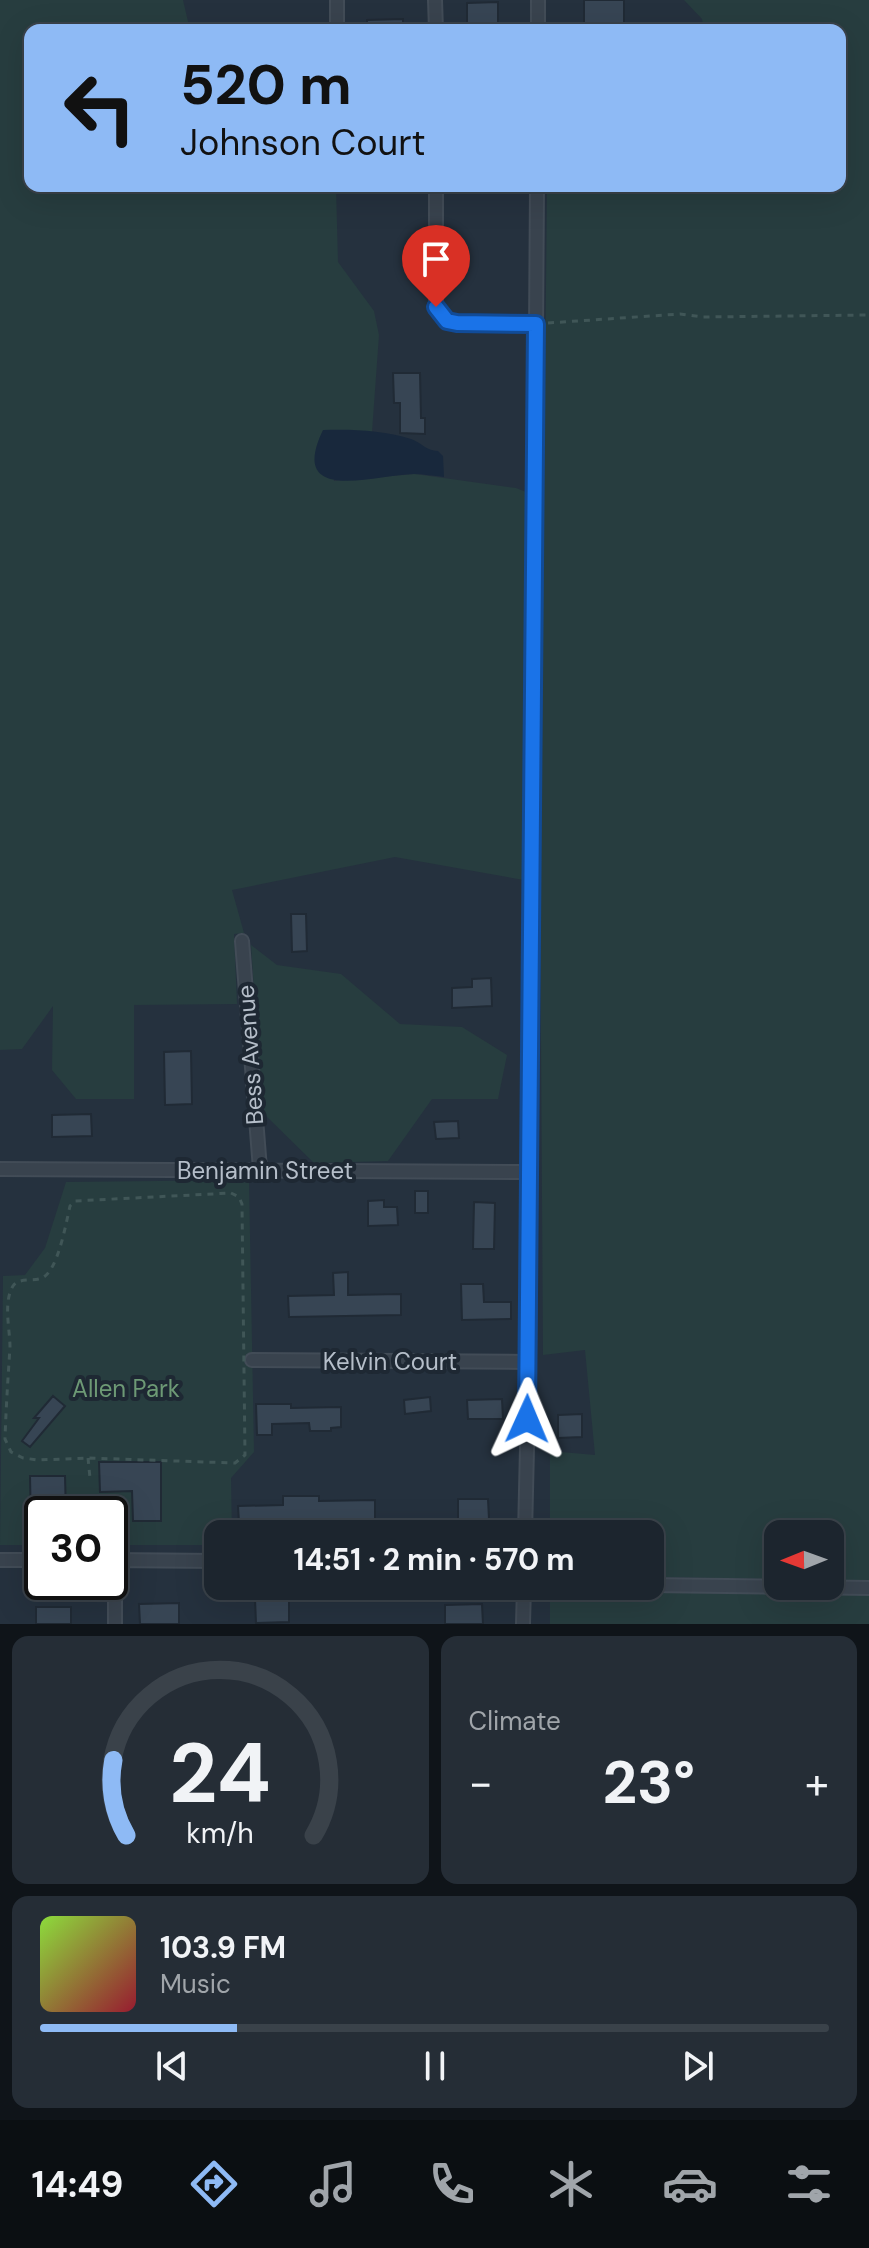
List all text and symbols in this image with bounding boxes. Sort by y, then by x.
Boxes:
text: 520 m [180,48,352,121]
icon: left [48,56,152,160]
text: Johnson Court [180,119,426,166]
pin [402,225,470,307]
icon: arrive [414,237,458,281]
street label: Bess Avenue [230,984,270,1126]
street label: Benjamin Street [177,1155,353,1186]
street label: Kelvin Court [323,1346,457,1377]
park label: Allen Park [72,1373,180,1404]
position arrow [485,1377,569,1461]
speed limit sign: 30 [24,1496,128,1600]
north arrow [764,1520,844,1600]
map controls [764,1520,844,1600]
text: 14:51 · 2 min · 570 m [293,1540,575,1579]
text: Climate [469,1704,561,1738]
text: 24 [170,1719,271,1828]
text: 23° [602,1743,695,1822]
text: − [469,1754,493,1812]
text: + [805,1754,829,1812]
text: km/h [186,1815,254,1852]
text: 103.9 FM [160,1928,286,1967]
text: Music [160,1967,231,2001]
icon: previous [150,2044,194,2088]
icon: pause [413,2044,457,2088]
icon: next [676,2044,720,2088]
icon: directions [186,2156,242,2212]
icon: music [305,2156,361,2212]
icon: phone [424,2156,480,2212]
icon: climate [543,2156,599,2212]
icon: car [662,2156,718,2212]
icon: filters [781,2156,837,2212]
text: 14:49 [32,2161,123,2208]

